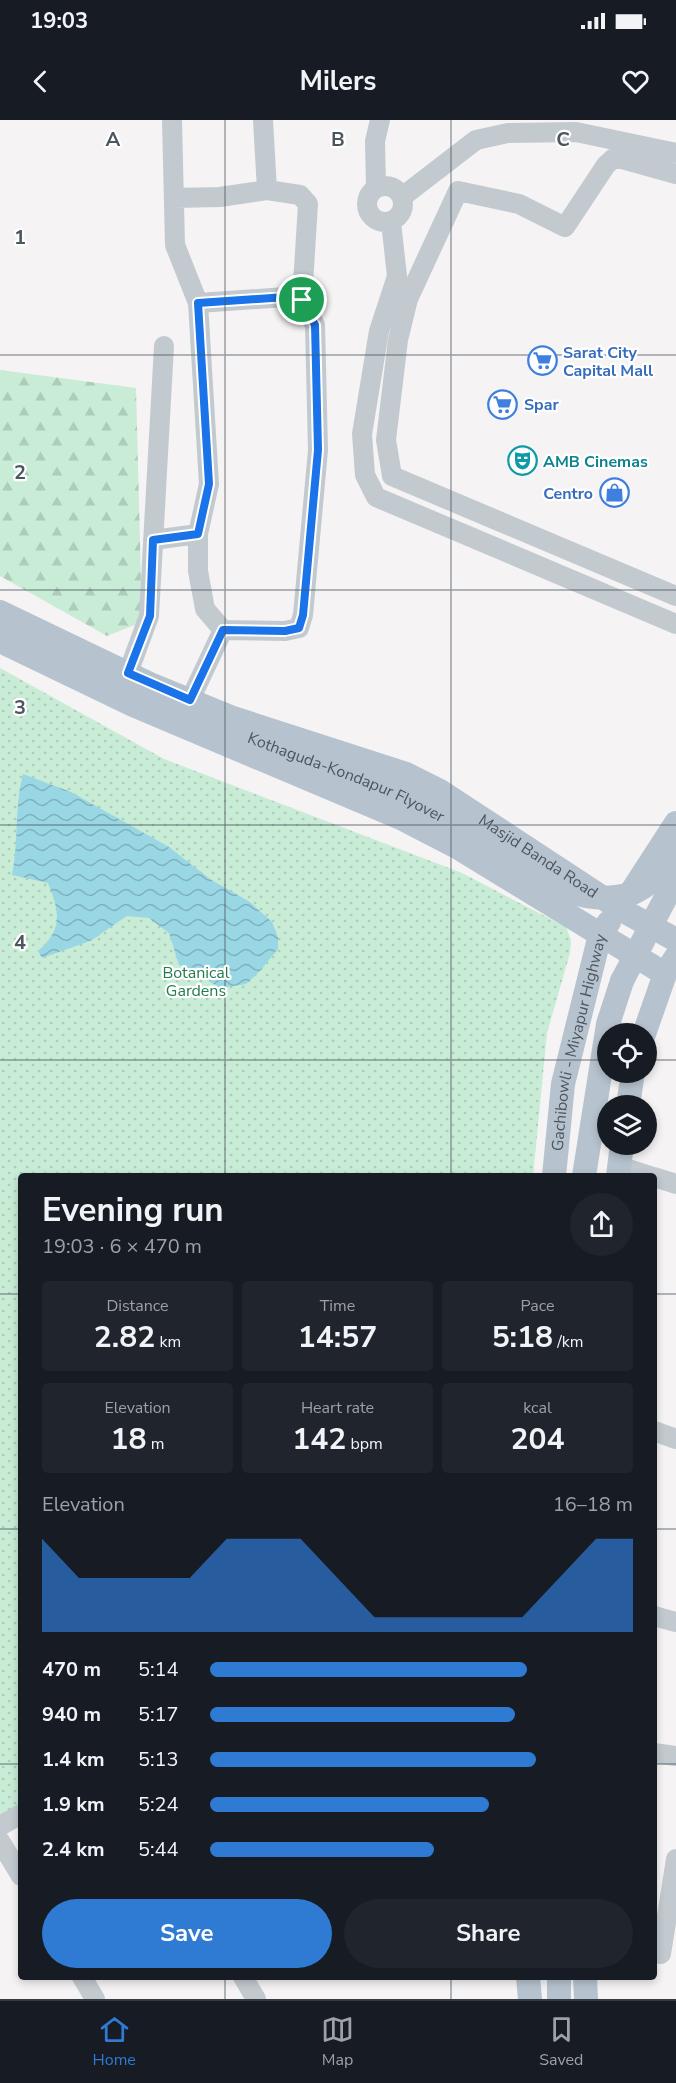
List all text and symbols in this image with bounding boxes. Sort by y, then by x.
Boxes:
text: 19:03 [30,6,88,36]
text: Milers [299,63,377,100]
icon: back [24,65,57,98]
icon: heart [619,65,652,98]
text: A [106,126,121,153]
text: B [331,126,345,153]
text: C [556,126,570,153]
text: 1 [14,224,26,251]
pin [276,274,327,325]
icon: arrive [285,283,318,316]
place label: Sarat City Capital Mall [563,342,653,382]
supermarket icon: Sarat City Capital Mall [526,345,558,377]
supermarket icon: Spar [487,388,519,420]
place label: Spar [524,394,559,416]
theatre icon: AMB Cinemas [506,445,538,477]
place label: AMB Cinemas [543,451,648,473]
text: 2 [14,459,26,486]
shop icon: Centro [598,477,630,509]
place label: Centro [543,483,593,505]
text: 3 [14,694,26,721]
street label: Kothaguda-Kondapur Flyover [244,727,449,828]
street label: Masjid Banda Road [474,809,602,904]
text: 4 [14,929,26,956]
street label: Gachibowli - Miyapur Highway [546,931,612,1152]
park label: Botanical Gardens [162,962,230,1002]
map controls [597,1023,657,1155]
button: locate [597,1023,657,1083]
button: layers [597,1095,657,1155]
text: Evening run [42,1188,224,1233]
button: share [570,1193,633,1256]
text: 19:03 · 6 × 470 m [42,1233,202,1260]
text: Distance [106,1295,169,1317]
text: Time [320,1295,355,1317]
text: Pace [521,1295,554,1317]
text: 2.82 [94,1317,155,1358]
text: 14:57 [298,1317,377,1358]
text: 5:18 [492,1317,553,1358]
text: km [155,1331,181,1353]
text: /km [553,1331,583,1353]
text: Elevation [104,1397,171,1419]
text: Heart rate [301,1397,374,1419]
text: kcal [523,1397,552,1419]
text: 18 [111,1419,147,1460]
text: 142 [292,1419,346,1460]
text: 204 [511,1419,565,1460]
text: m [147,1433,164,1455]
text: bpm [346,1433,383,1455]
text: Elevation [42,1491,125,1518]
text: 16–18 m [553,1491,633,1518]
text: 470 m [42,1656,101,1683]
text: 5:14 [138,1656,179,1683]
text: 940 m [42,1701,101,1728]
text: 5:17 [138,1701,179,1728]
text: 1.4 km [42,1746,105,1773]
text: 5:13 [138,1746,179,1773]
text: 1.9 km [42,1791,105,1818]
text: 5:24 [138,1791,179,1818]
text: 2.4 km [42,1836,105,1863]
text: 5:44 [138,1836,179,1863]
button: Save [42,1899,332,1968]
button: Share [344,1899,633,1968]
tab: Home [93,2013,136,2071]
tab: Map [321,2013,354,2071]
tab: Saved [539,2013,583,2071]

